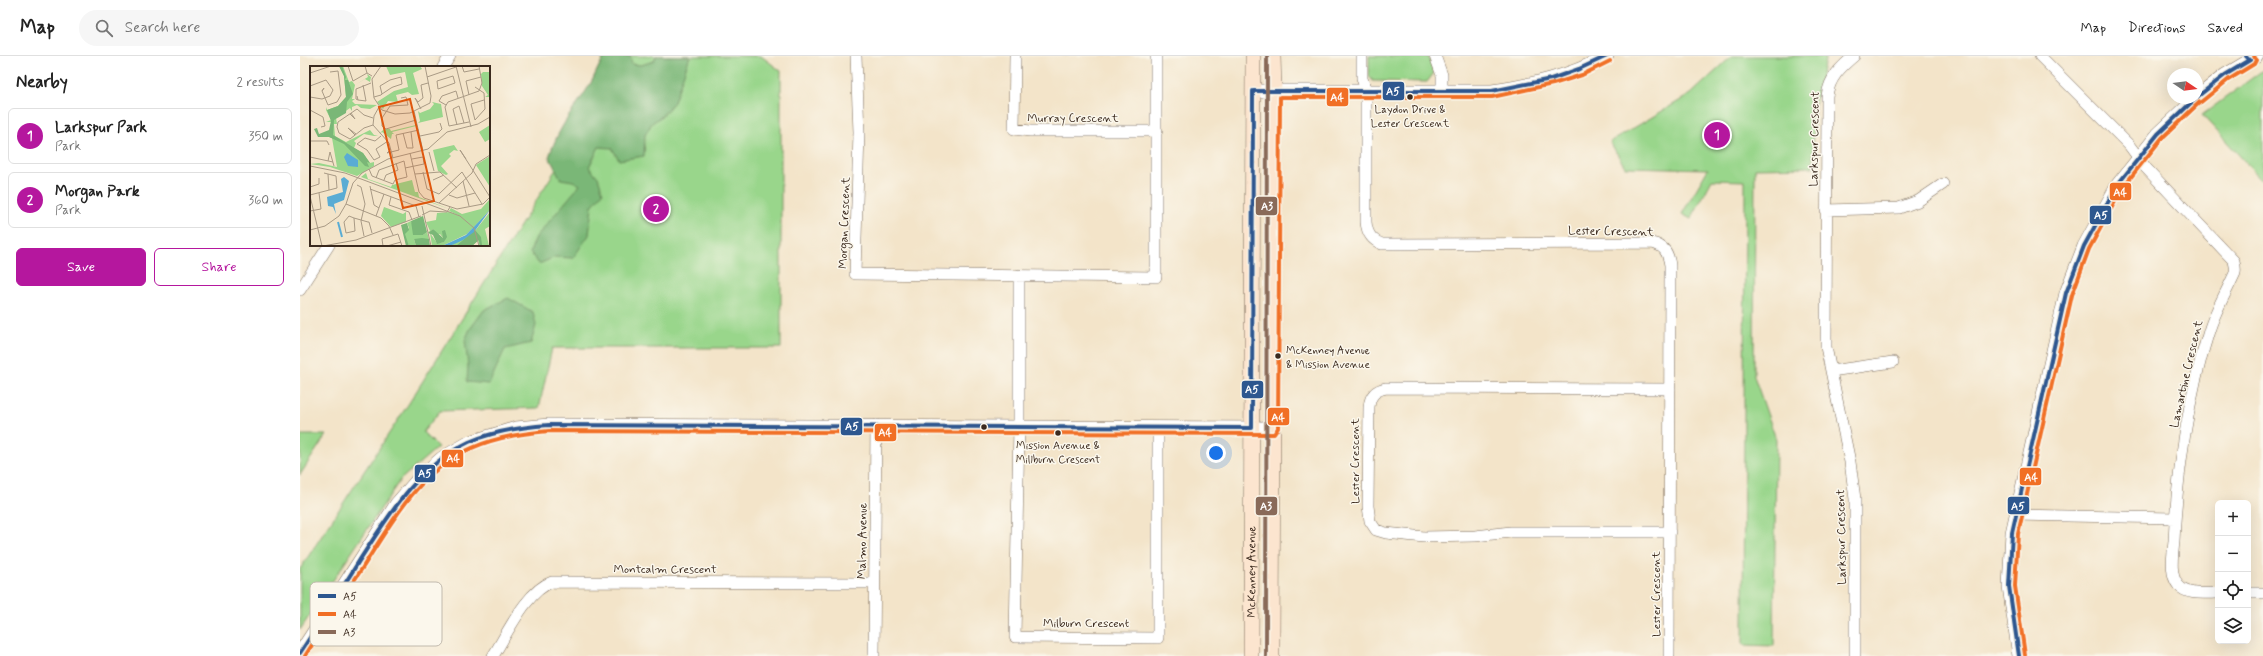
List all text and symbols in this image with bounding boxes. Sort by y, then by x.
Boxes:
search box [79,10,359,46]
text: Map [20,15,55,40]
icon: search [93,17,115,39]
text: Search here [125,18,200,38]
text: Map [2080,19,2106,37]
text: Directions [2128,19,2186,37]
text: Saved [2208,19,2243,37]
inset map [310,66,490,246]
north arrow [2167,68,2203,104]
text: Nearby [16,71,68,93]
text: 2 results [237,74,284,91]
line badge: A5 [1382,81,1405,101]
text: A5 [1386,85,1400,99]
line badge: A4 [1326,87,1349,107]
text: A4 [1330,91,1344,105]
street label: Larkspur Crescent [1806,91,1824,187]
marker: Laydon Drive & Lester Crescent [1405,92,1415,102]
place label: Laydon Drive & Lester Crescent [1371,103,1450,131]
street label: Murray Crescent [1027,111,1119,127]
text: Larkspur Park [55,118,147,138]
pin: 1 [1704,120,1730,150]
text: 1 [27,128,33,145]
text: 350 m [249,128,283,145]
text: Park [55,138,81,155]
street label: Morgan Crescent [835,177,855,269]
text: Morgan Park [55,182,140,202]
line badge: A4 [2109,182,2132,201]
text: A4 [2113,186,2127,200]
text: 2 [27,192,33,209]
text: 360 m [248,192,283,209]
pin: 2 [643,194,669,224]
line badge: A3 [1255,196,1278,216]
text: A3 [1261,200,1273,214]
text: Park [55,202,81,219]
line badge: A5 [2089,205,2112,225]
text: A5 [2094,209,2108,223]
street label: Lester Crescent [1568,223,1654,241]
button: Save [16,248,146,286]
button: Share [154,248,284,286]
street label: Lamartine Crescent [2167,319,2207,430]
place label: McKenney Avenue & Mission Avenue [1286,344,1370,372]
marker: McKenney Avenue & Mission Avenue [1273,351,1283,361]
line badge: A5 [1241,380,1264,399]
text: A5 [1245,383,1259,397]
line badge: A4 [1267,407,1290,426]
text: A4 [1271,411,1285,425]
line badge: A5 [840,417,863,436]
street label: Lester Crescent [1348,418,1364,504]
text: A5 [845,420,859,434]
unlabelled marker [979,422,989,432]
line badge: A4 [874,423,897,442]
text: A4 [878,426,892,440]
marker: Mission Avenue & Millburn Crescent [1053,428,1063,438]
place label: Mission Avenue & Millburn Crescent [1016,439,1100,467]
your location [1206,443,1226,463]
line badge: A4 [441,449,464,468]
text: A4 [446,452,460,466]
line badge: A5 [414,464,436,483]
text: A5 [418,467,432,481]
line badge: A4 [2019,467,2042,486]
text: A4 [2024,471,2038,485]
street label: Larkspur Crescent [1833,489,1851,585]
line badge: A3 [1255,496,1278,516]
line badge: A5 [2007,496,2030,515]
text: A3 [1260,500,1272,514]
text: A5 [2011,500,2025,514]
map controls [2215,500,2251,644]
button: + [2215,500,2251,536]
street label: Malmo Avenue [854,502,872,579]
street label: McKenney Avenue [1244,526,1260,618]
button: − [2215,536,2251,572]
street label: Lester Crescent [1649,551,1665,637]
street label: Montcalm Crescent [613,562,717,578]
button: locate [2215,572,2251,608]
legend [310,582,442,646]
text: A5 [343,590,357,604]
text: A4 [343,608,357,622]
button: layers [2215,608,2251,644]
street label: Milburn Crescent [1043,616,1130,632]
text: A3 [343,626,355,640]

